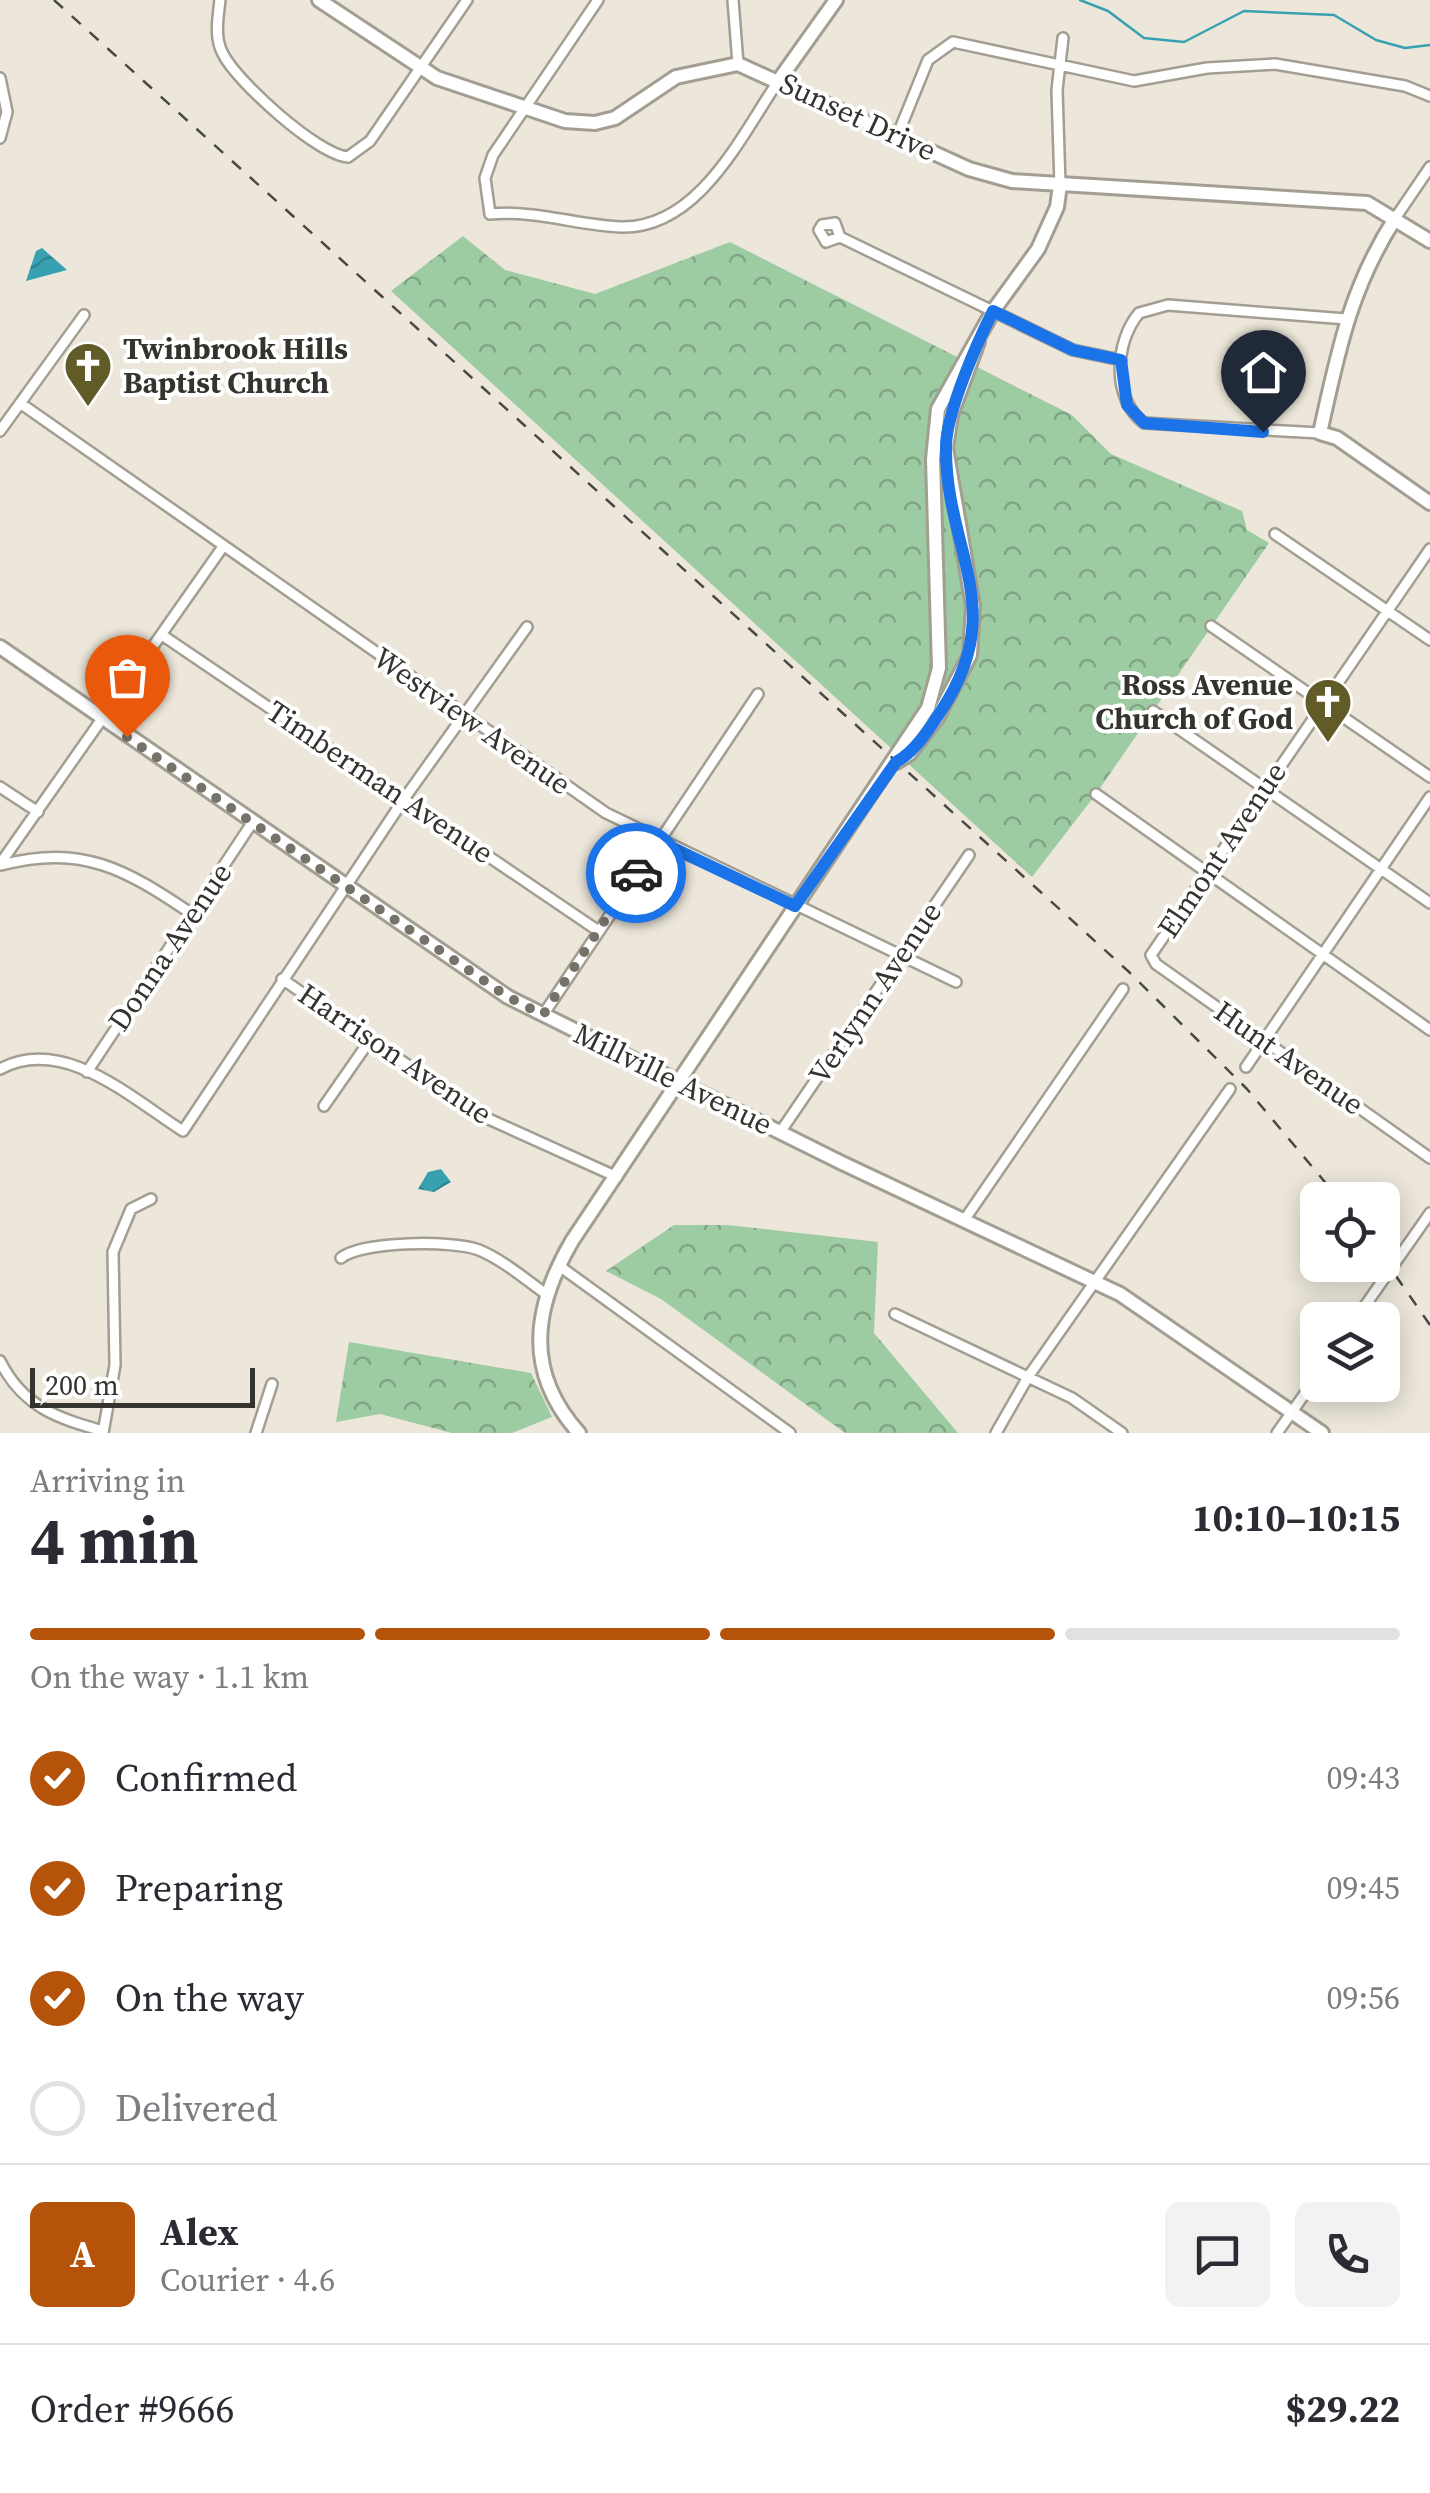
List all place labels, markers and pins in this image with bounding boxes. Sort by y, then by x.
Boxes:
place label: Twinbrook Hills Baptist Church [123,328,348,403]
pin [1221,330,1306,433]
church icon: Twinbrook Hills Baptist Church [62,340,114,408]
pin [85,635,170,738]
place label: Ross Avenue Church of God [1095,664,1293,739]
church icon: Ross Avenue Church of God [1302,676,1354,744]

